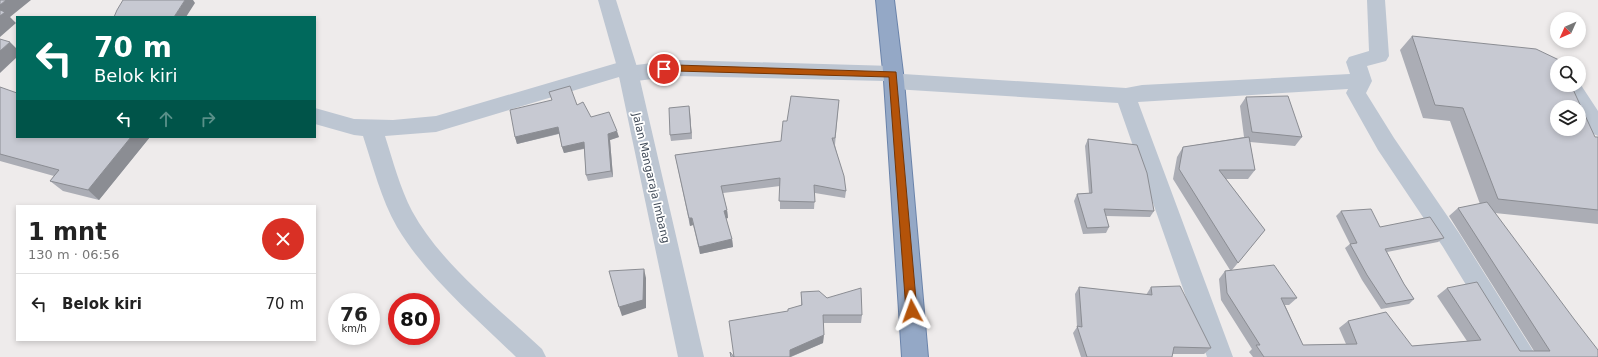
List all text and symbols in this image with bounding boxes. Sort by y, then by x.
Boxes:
north arrow [1550,12,1586,48]
map controls [1550,12,1586,136]
text: 70 m [94,31,172,64]
icon: left [28,32,80,84]
pin [647,52,681,86]
button: search [1550,56,1586,92]
icon: arrive [653,58,675,80]
text: Belok kiri [94,65,177,86]
button: layers [1550,100,1586,136]
icon: left [113,108,135,130]
icon: ahead [155,108,177,130]
icon: right [197,108,219,130]
street label: Jalan Mangaraja Imbang [629,111,672,244]
text: 1 mnt [28,218,107,246]
button: close [262,218,304,260]
text: 130 m · 06:56 [28,247,119,262]
position arrow [891,290,933,332]
icon: left [28,293,50,315]
speed limit sign: 80 [388,293,440,345]
text: Belok kiri [62,295,142,313]
text: 70 m [266,295,304,313]
text: 76 [340,302,368,326]
text: km/h [341,323,367,334]

